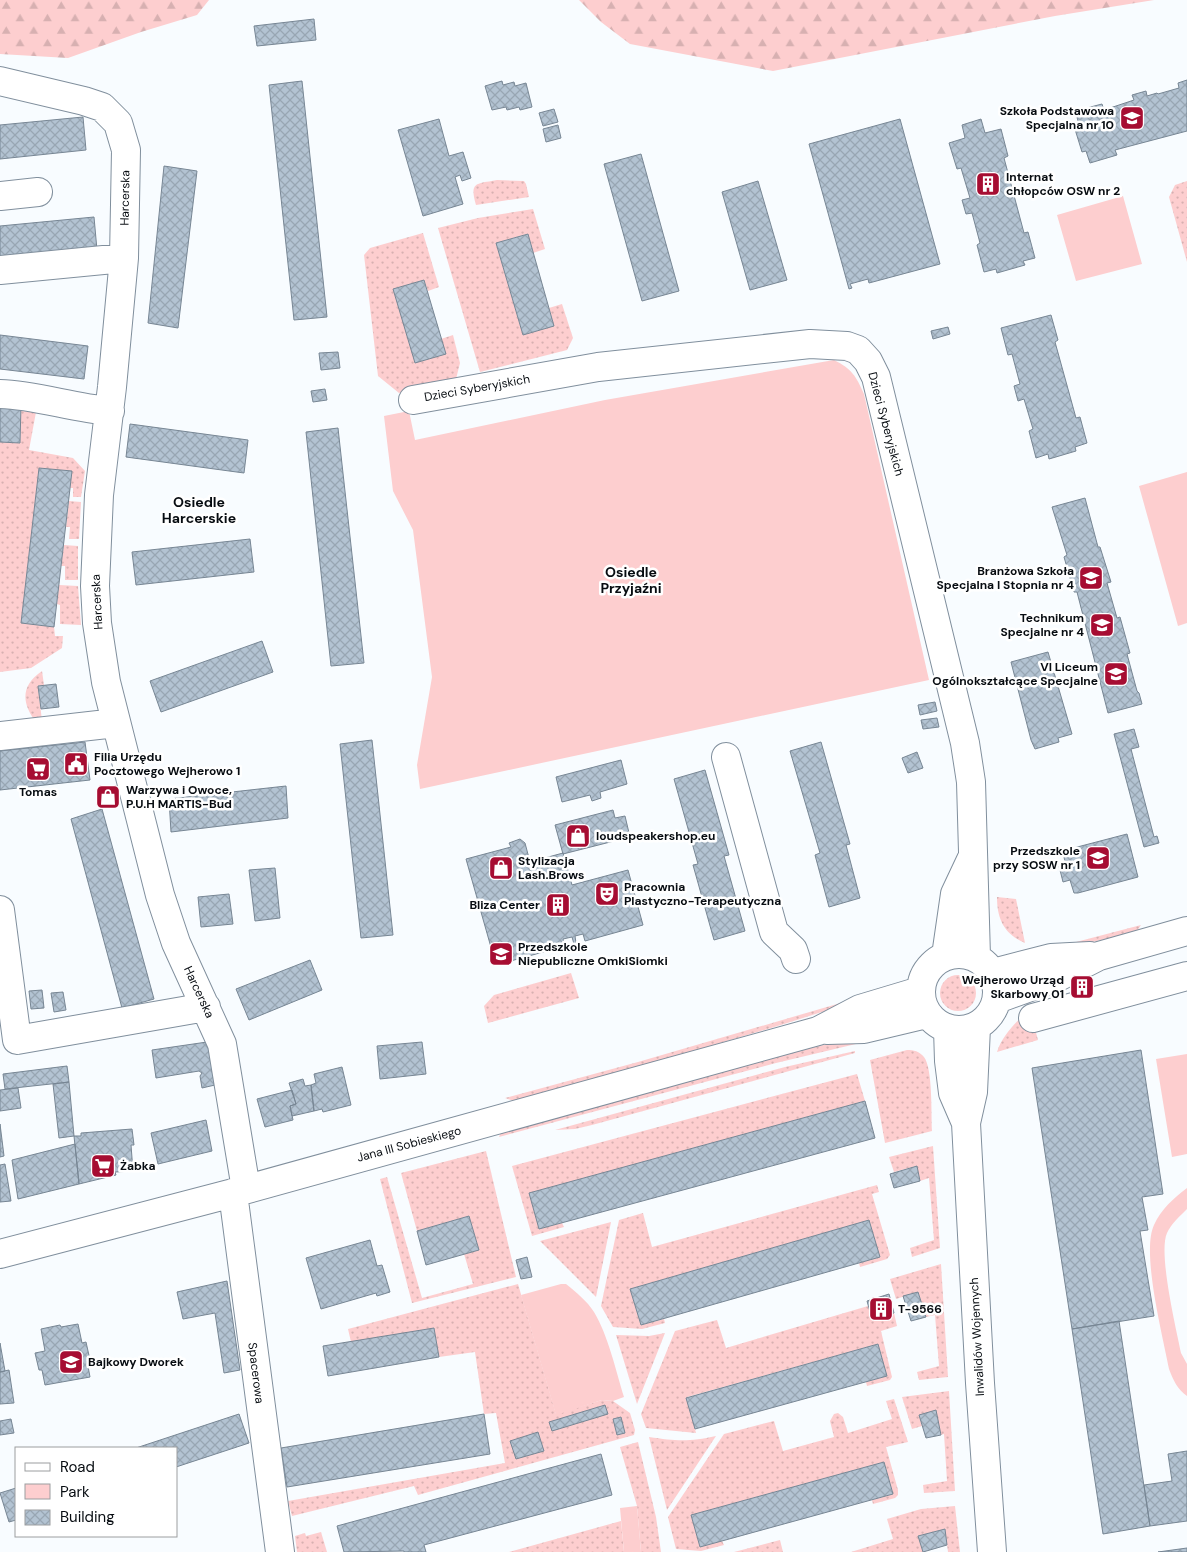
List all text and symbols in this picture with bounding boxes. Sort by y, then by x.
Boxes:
place label: Szkoła Podstawowa Specjalna nr 10 [1000,103,1114,133]
school or university icon: Szkoła Podstawowa Specjalna nr 10 [1119,105,1145,131]
place label: Internat chłopców OSW nr 2 [1006,169,1120,199]
street label: Harcerska [117,170,133,226]
building icon: Internat chłopców OSW nr 2 [975,171,1001,197]
street label: Dzieci Syberyjskich [864,370,908,478]
street label: Dzieci Syberyjskich [423,371,531,405]
district label: Osiedle Harcerskie [162,493,236,527]
district label: Osiedle Przyjaźni [600,563,662,597]
place label: Branżowa Szkoła Specjalna I Stopnia nr 4 [937,563,1074,593]
school or university icon: Branżowa Szkoła Specjalna I Stopnia nr 4 [1078,565,1104,591]
street label: Harcerska [88,574,106,630]
place label: Technikum Specjalne nr 4 [1000,610,1084,640]
school or university icon: Technikum Specjalne nr 4 [1089,612,1115,638]
place label: VI Liceum Ogólnokształcące Specjalne [932,659,1098,689]
school or university icon: VI Liceum Ogólnokształcące Specjalne [1103,661,1129,687]
place label: Filia Urzędu Pocztowego Wejherowo 1 [94,749,240,779]
public building icon: Filia Urzędu Pocztowego Wejherowo 1 [63,751,89,777]
supermarket icon: Tomas [25,756,51,782]
place label: Warzywa i Owoce, P.U.H MARTIS-Bud [126,782,232,812]
place label: Tomas [19,784,57,800]
shop icon: Warzywa i Owoce, P.U.H MARTIS-Bud [95,784,121,810]
shop icon: loudspeakershop.eu [565,823,591,849]
place label: loudspeakershop.eu [596,828,715,844]
place label: Przedszkole przy SOSW nr 1 [993,843,1080,873]
school or university icon: Przedszkole przy SOSW nr 1 [1085,845,1111,871]
place label: Stylizacja Lash.Brows [518,853,584,883]
shop icon: Stylizacja Lash.Brows [488,855,514,881]
place label: Pracownia Plastyczno-Terapeutyczna [624,879,781,909]
theatre icon: Pracownia Plastyczno-Terapeutyczna [594,881,620,907]
building icon: Bliza Center [545,892,571,918]
place label: Bliza Center [469,897,540,913]
place label: Przedszkole Niepubliczne OmkiSiomki [518,939,668,969]
school or university icon: Przedszkole Niepubliczne OmkiSiomki [488,941,514,967]
street label: Harcerska [180,963,218,1021]
place label: Wejherowo Urząd Skarbowy 01 [962,972,1064,1002]
building icon: Wejherowo Urząd Skarbowy 01 [1069,974,1095,1000]
street label: Jana III Sobieskiego [355,1122,463,1166]
supermarket icon: Żabka [90,1153,116,1179]
place label: Żabka [120,1158,156,1174]
street label: Inwalidów Wojennych [966,1277,988,1397]
building icon: T-9566 [868,1296,894,1322]
place label: T-9566 [898,1301,942,1317]
street label: Spacerowa [244,1342,268,1404]
school or university icon: Bajkowy Dworek [58,1349,84,1375]
place label: Bajkowy Dworek [88,1354,184,1370]
legend [15,1447,178,1537]
text: Road [60,1457,95,1477]
text: Park [60,1482,90,1502]
text: Building [60,1507,115,1527]

